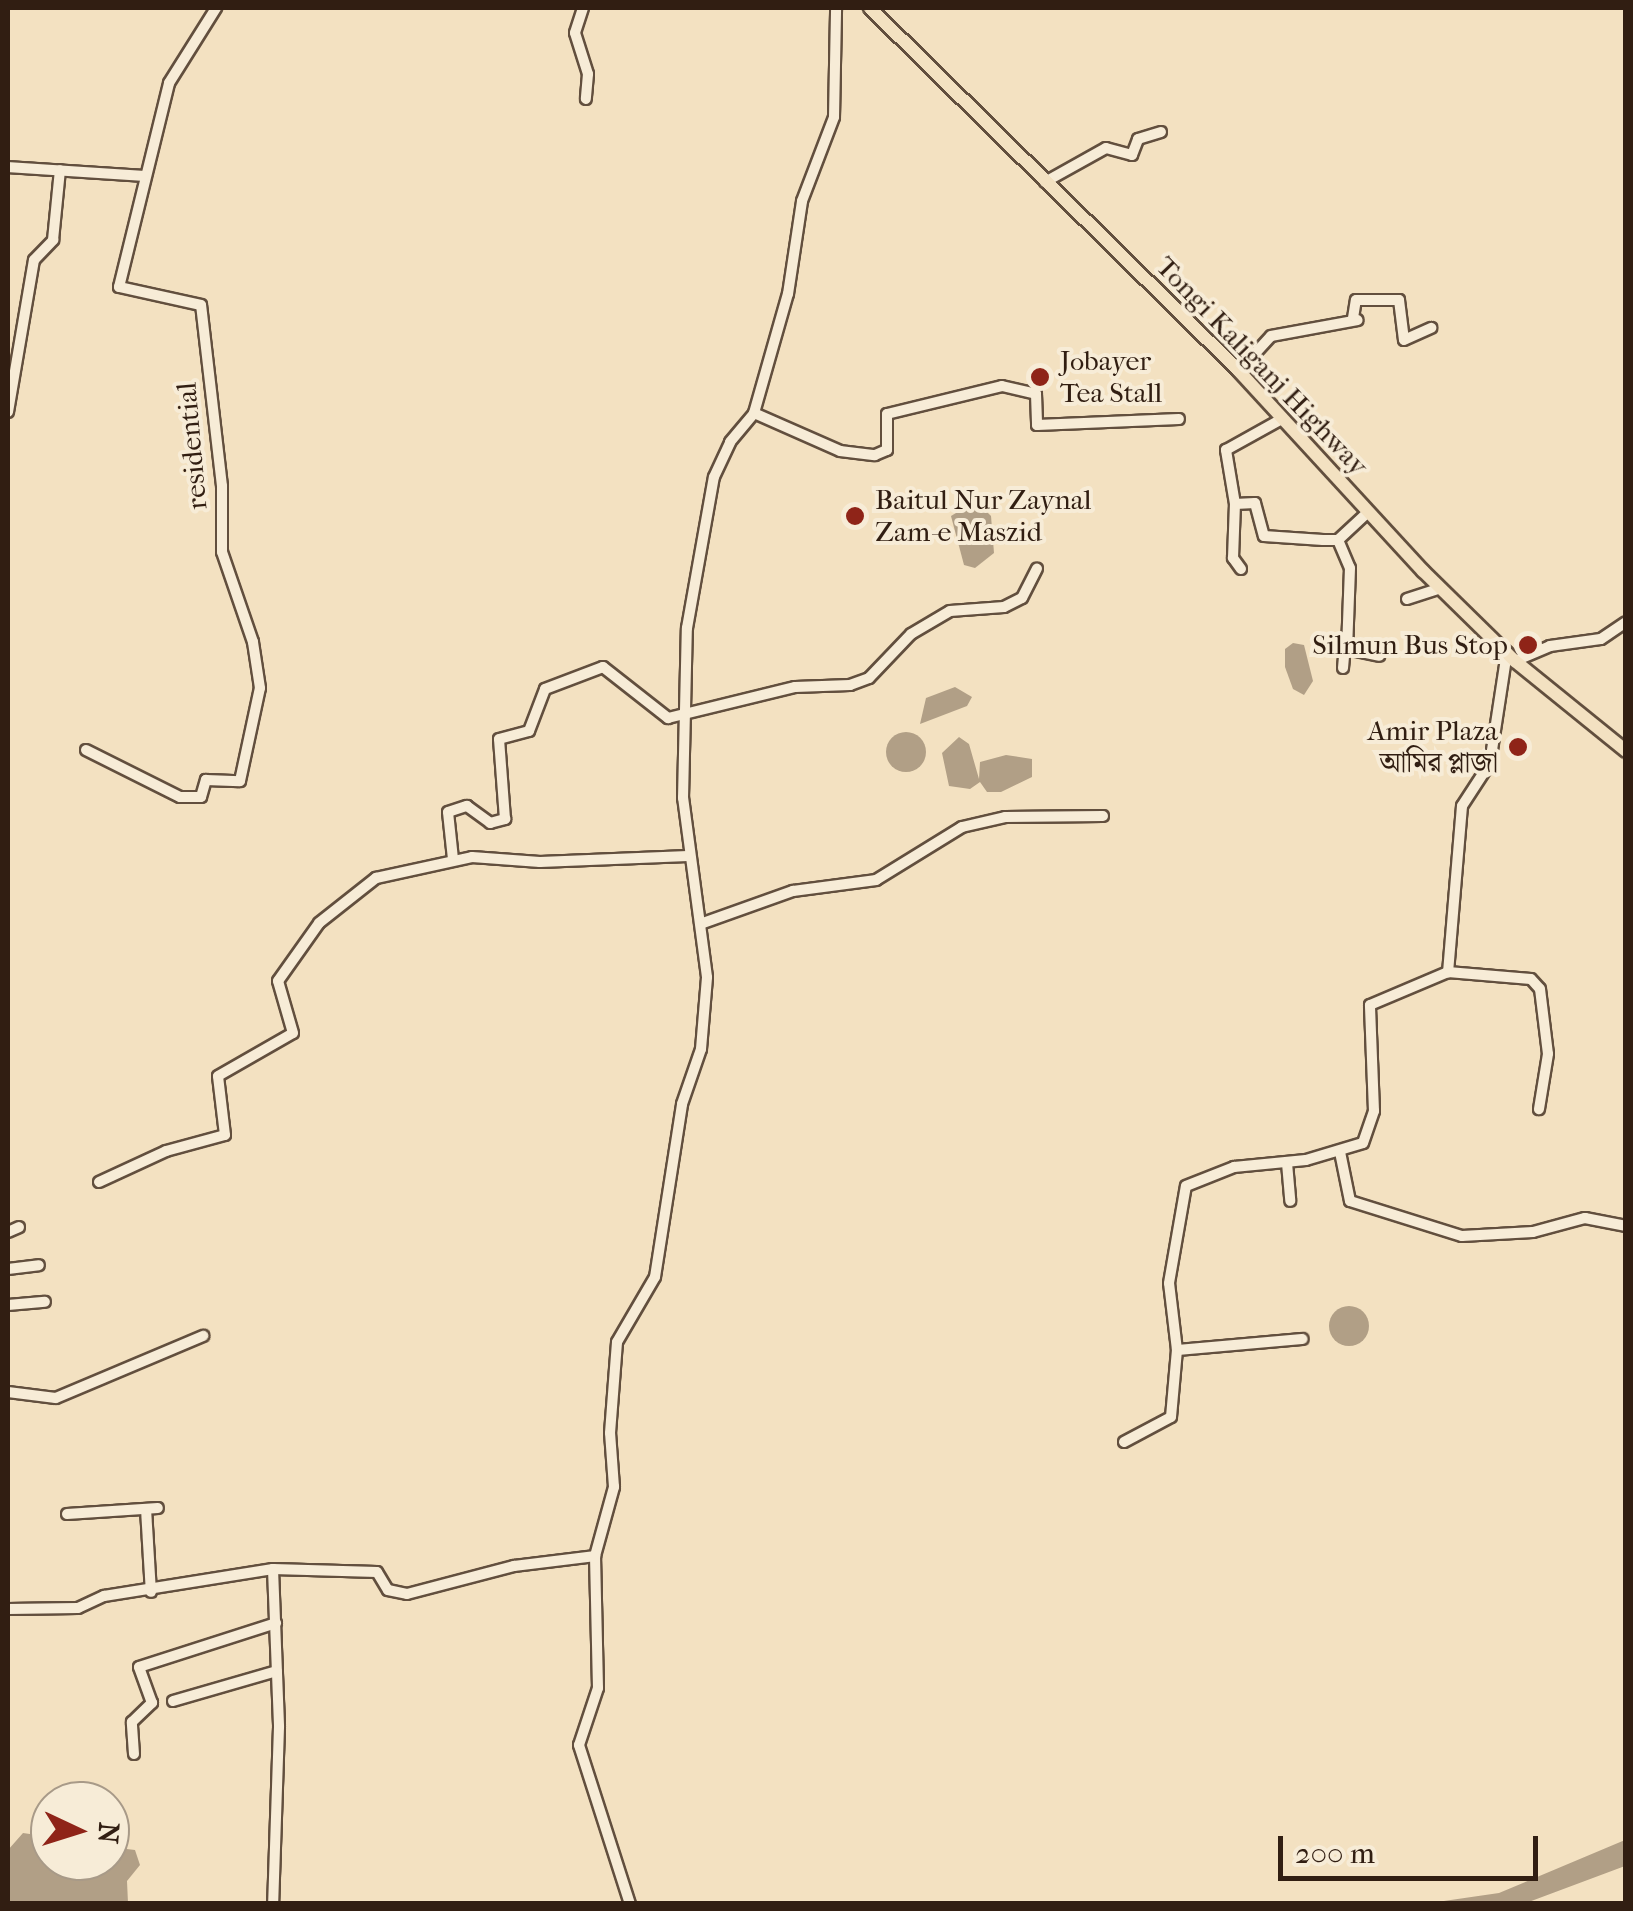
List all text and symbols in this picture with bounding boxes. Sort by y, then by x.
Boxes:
street label: Tongi Kaliganj Highway [1149,250,1375,482]
place label: Jobayer Tea Stall [1060,344,1162,410]
marker: Jobayer Tea Stall [1029,366,1051,388]
street label: residential [170,381,214,511]
place label: Baitul Nur Zaynal Zam-e Maszid [875,483,1092,549]
marker: Baitul Nur Zaynal Zam-e Maszid [844,505,866,527]
place label: Silmun Bus Stop [1312,628,1508,662]
marker: Silmun Bus Stop [1517,634,1539,656]
place label: Amir Plaza আমির প্লাজা [1367,714,1498,780]
marker: Amir Plaza আমির প্লাজা [1507,736,1529,758]
north arrow [30,1781,130,1881]
scale bar [1283,1816,1543,1878]
text: N [91,1821,126,1845]
text: 200 m [1295,1836,1375,1871]

